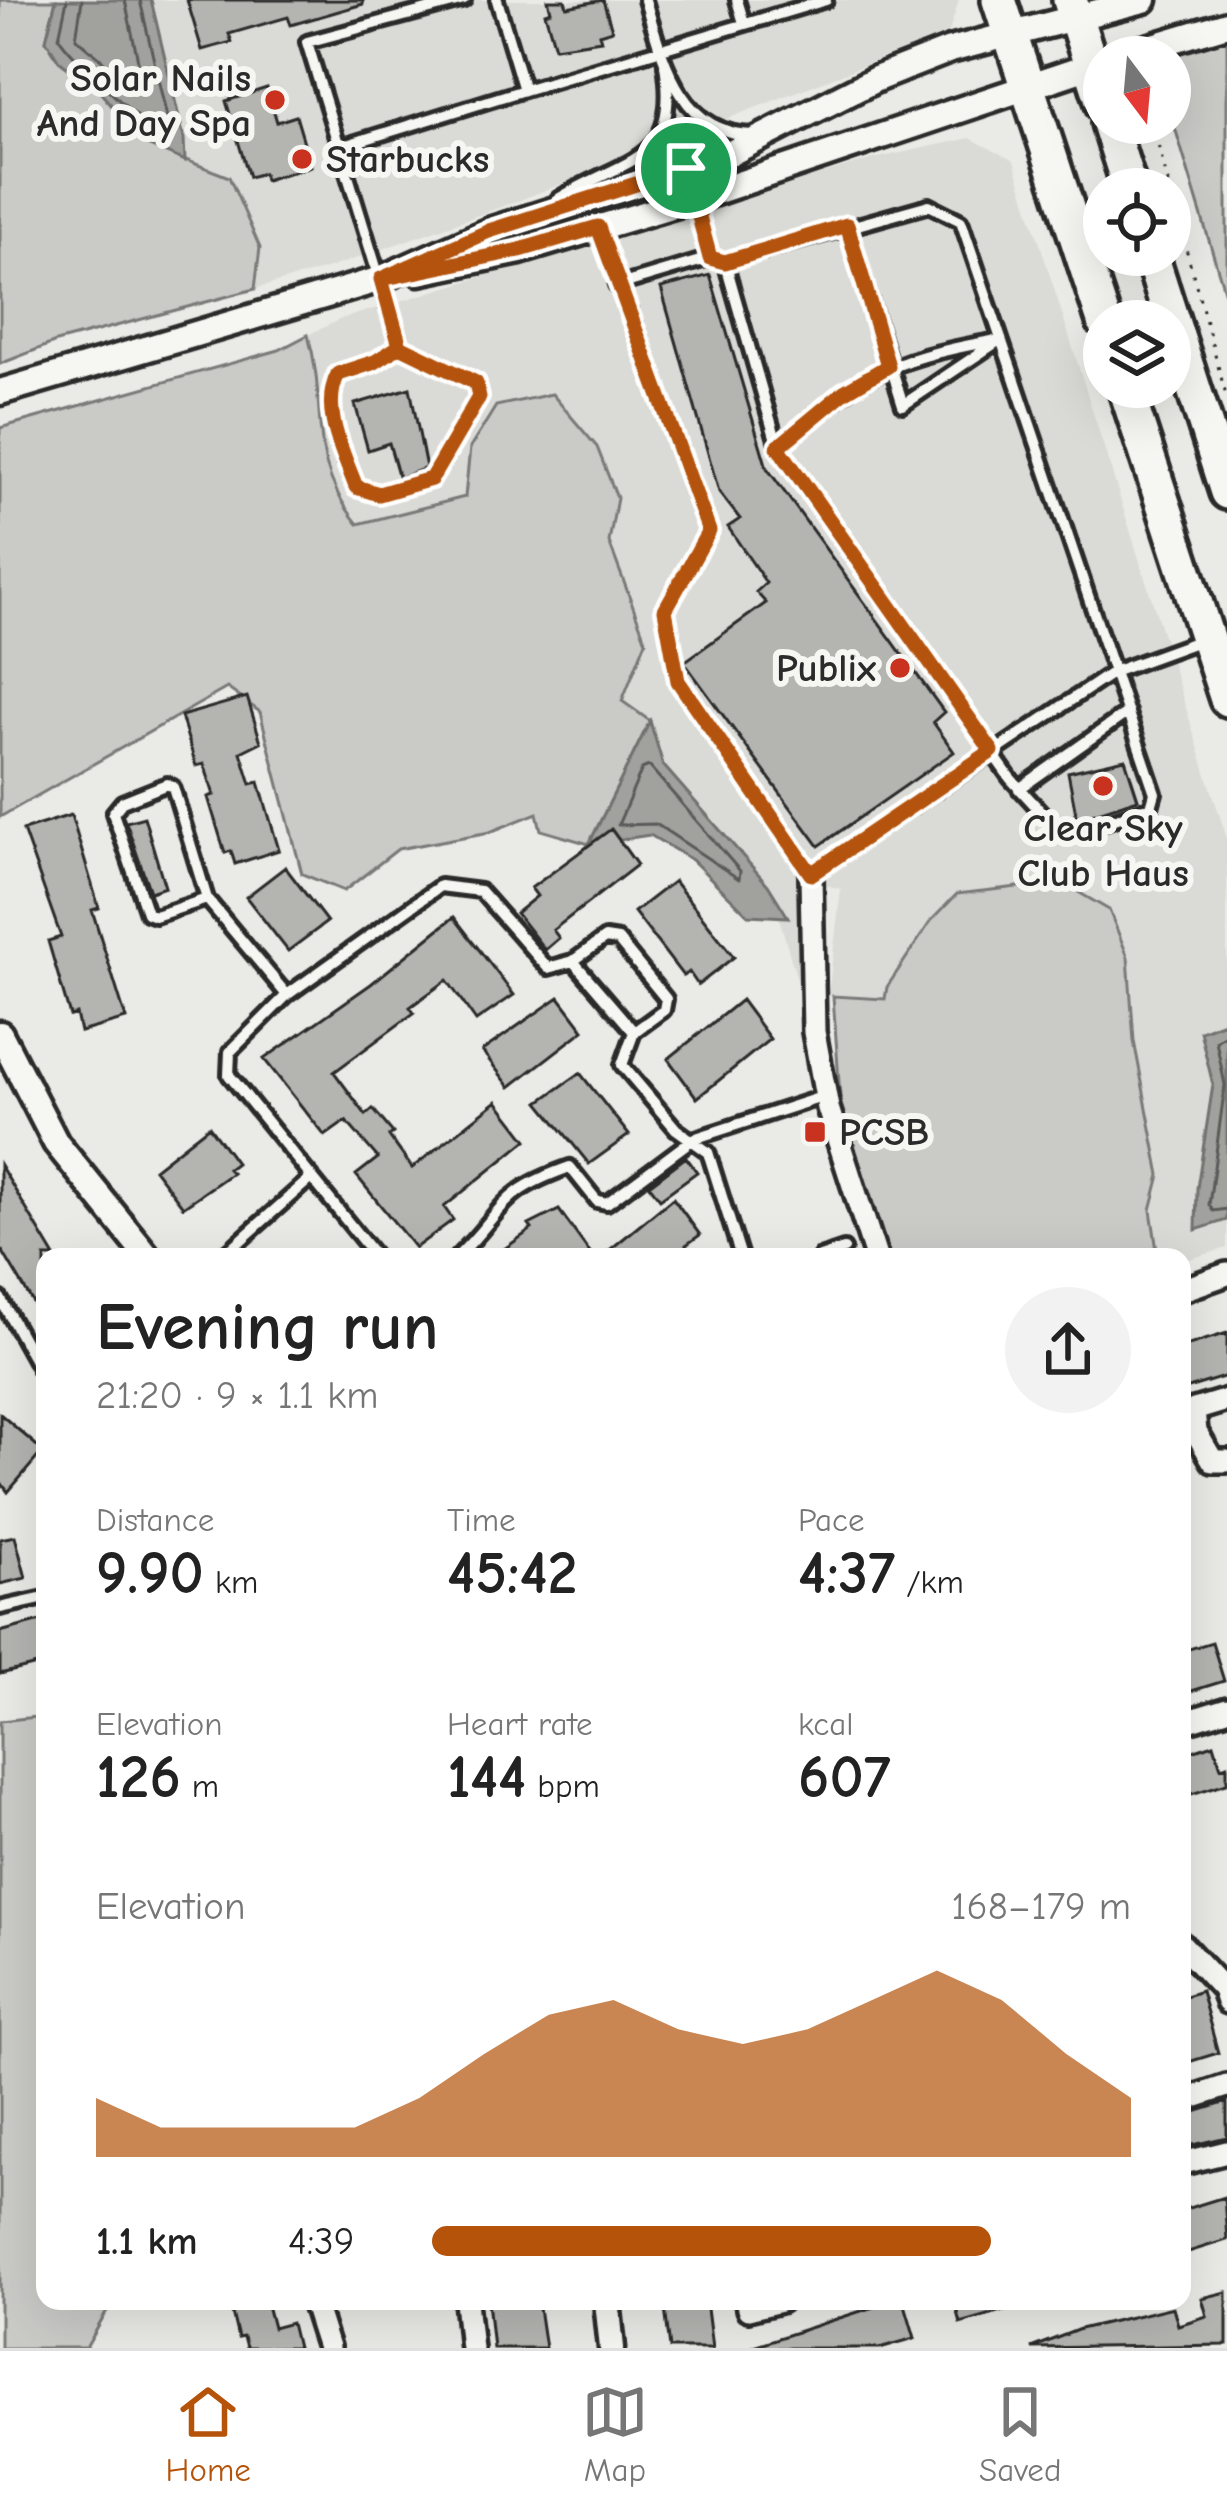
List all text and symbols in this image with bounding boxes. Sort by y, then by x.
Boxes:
north arrow [1083,36,1191,144]
map controls [1083,36,1191,408]
place label: Solar Nails And Day Spa [37,56,251,146]
marker: Solar Nails And Day Spa [262,87,288,113]
pin [635,117,737,219]
icon: arrive [653,135,719,201]
place label: Starbucks [326,137,489,182]
marker: Starbucks [289,146,315,172]
button: locate [1083,168,1191,276]
button: layers [1083,300,1191,408]
place label: Publix [776,646,876,691]
marker: Publix [887,655,913,681]
marker: Clear Sky Club Haus [1090,773,1116,799]
place label: Clear Sky Club Haus [1017,806,1189,896]
place label: PCSB [839,1110,929,1155]
marker: PCSB [802,1119,828,1145]
button: share [1005,1287,1131,1413]
text: Evening run [96,1290,438,1366]
text: 21:20 · 9 × 1.1 km [96,1373,378,1418]
text: Distance [96,1501,214,1539]
text: Time [447,1501,516,1539]
text: Pace [798,1501,865,1539]
text: 9.90 [96,1539,204,1608]
text: 45:42 [447,1539,577,1608]
text: 4:37 [798,1539,895,1608]
text: km [204,1563,258,1601]
text: /km [895,1563,964,1601]
text: Elevation [96,1705,222,1743]
text: Heart rate [447,1705,593,1743]
text: kcal [798,1705,853,1743]
text: 126 [96,1743,181,1812]
text: 144 [447,1743,526,1812]
text: 607 [798,1743,891,1812]
text: m [181,1767,219,1805]
text: bpm [526,1767,600,1805]
text: Elevation [96,1884,245,1929]
text: 168–179 m [951,1884,1131,1929]
text: 1.1 km [96,2219,198,2264]
text: 4:39 [288,2219,354,2264]
tab: Home [166,2379,251,2489]
tab: Map [582,2379,648,2489]
tab: Saved [979,2379,1061,2489]

